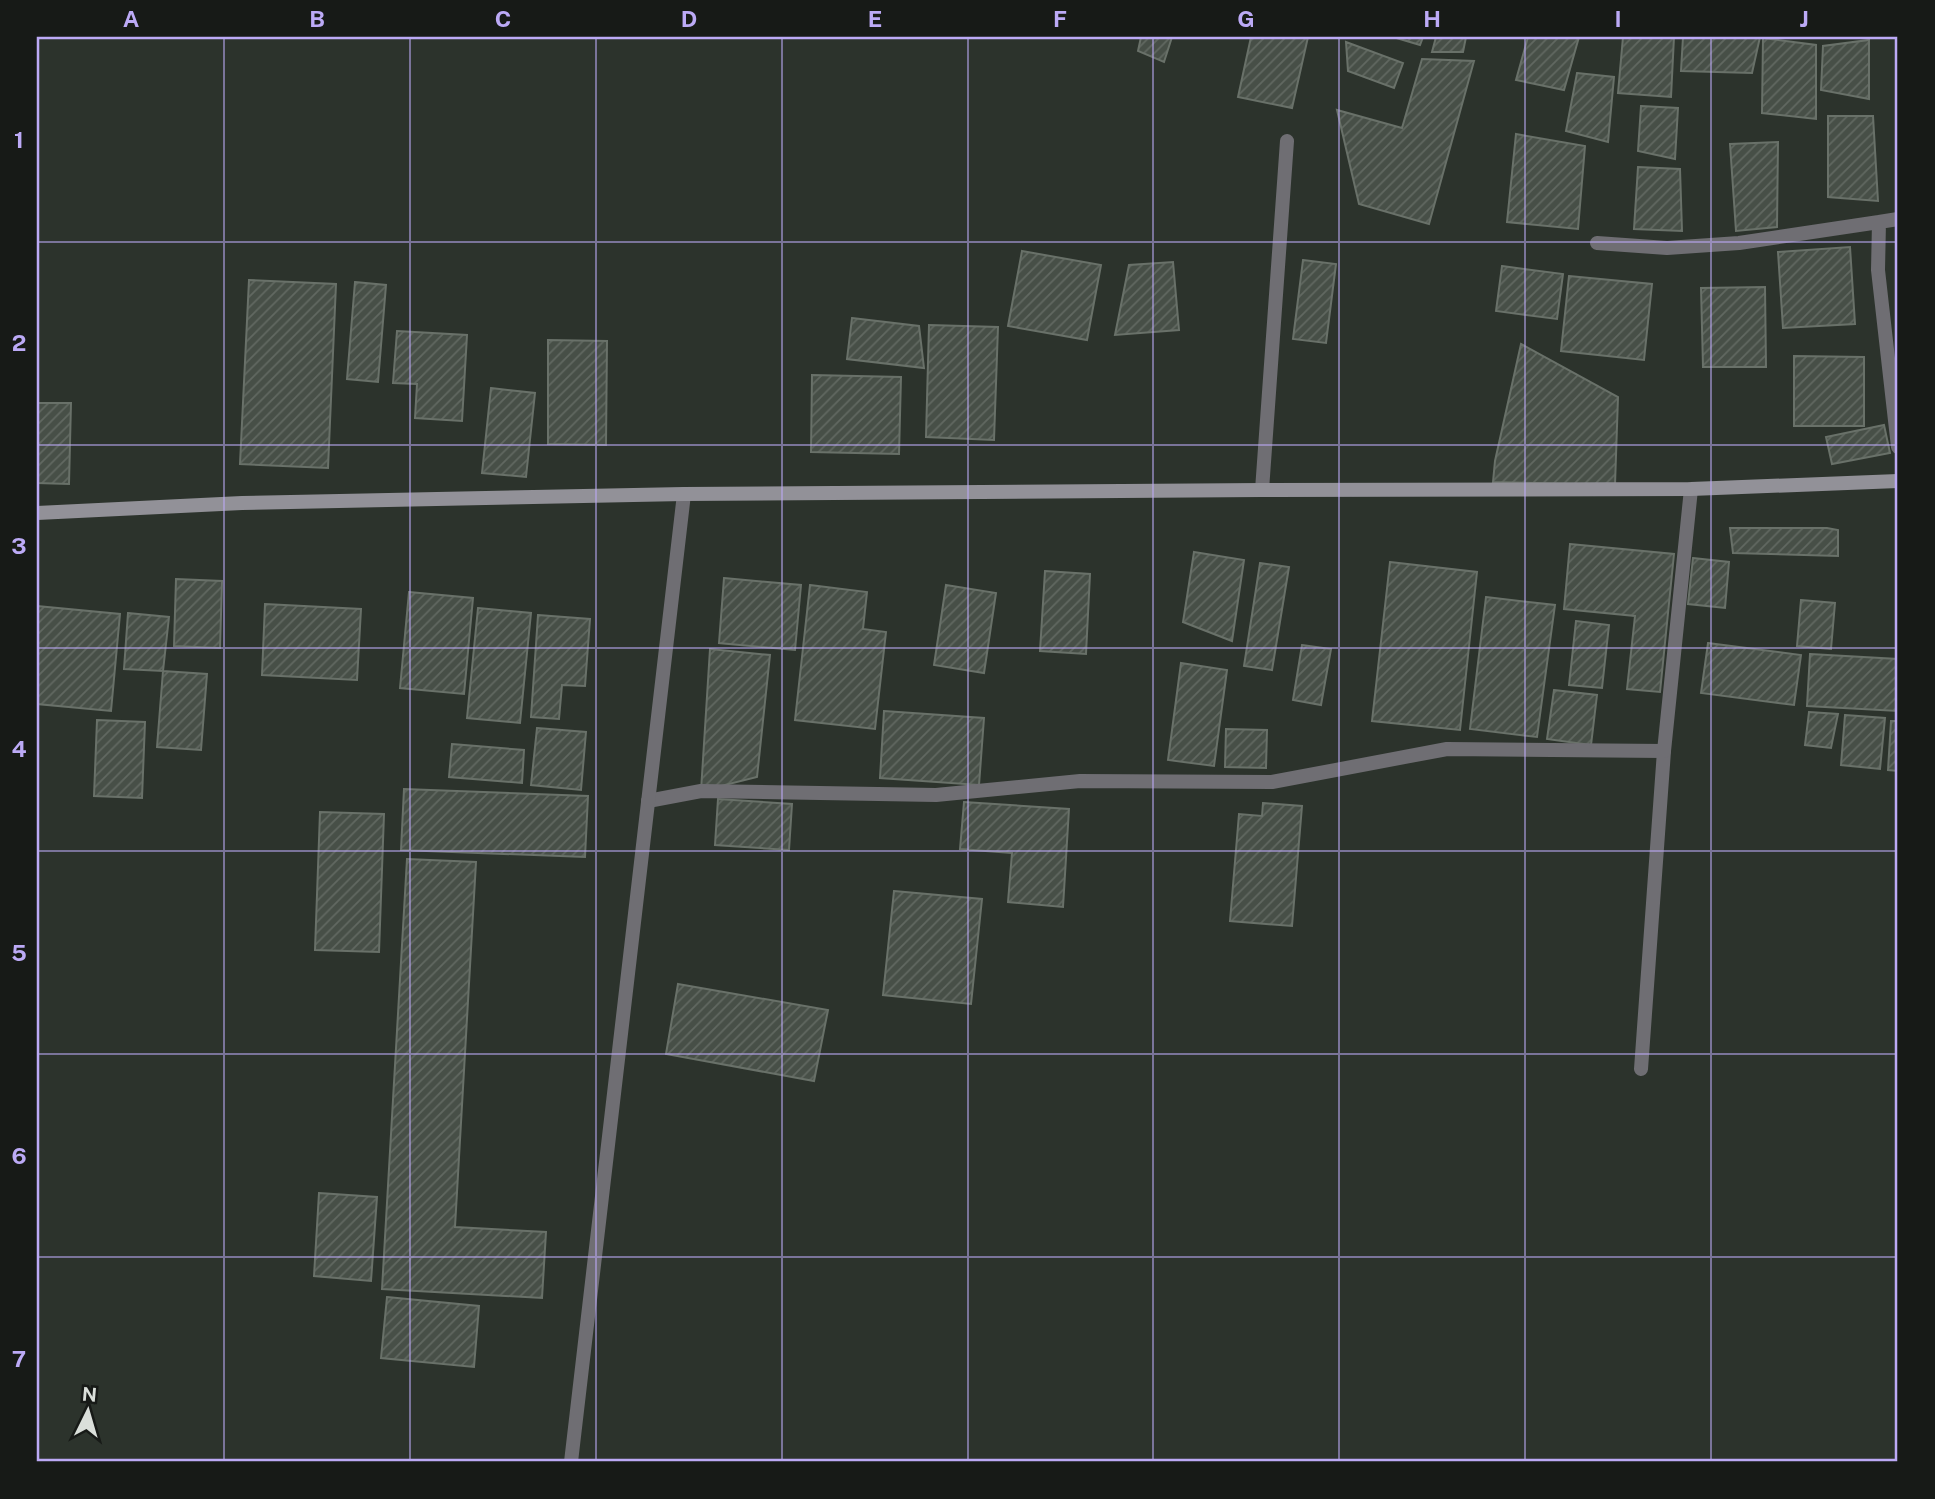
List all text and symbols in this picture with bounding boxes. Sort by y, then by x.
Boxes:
text: A [123,5,140,32]
text: B [309,5,325,32]
text: C [495,5,511,32]
text: D [681,5,697,32]
text: E [868,5,882,32]
text: F [1053,5,1067,32]
text: G [1237,5,1255,32]
text: H [1423,5,1441,32]
text: I [1614,5,1622,32]
text: J [1799,5,1809,32]
text: 1 [14,126,24,153]
text: 2 [12,329,26,356]
text: 3 [11,532,27,559]
text: 4 [11,735,27,762]
text: 5 [11,939,27,966]
text: 6 [11,1142,27,1169]
text: 7 [12,1345,26,1372]
north arrow [52,1376,122,1446]
text: N [81,1382,98,1406]

